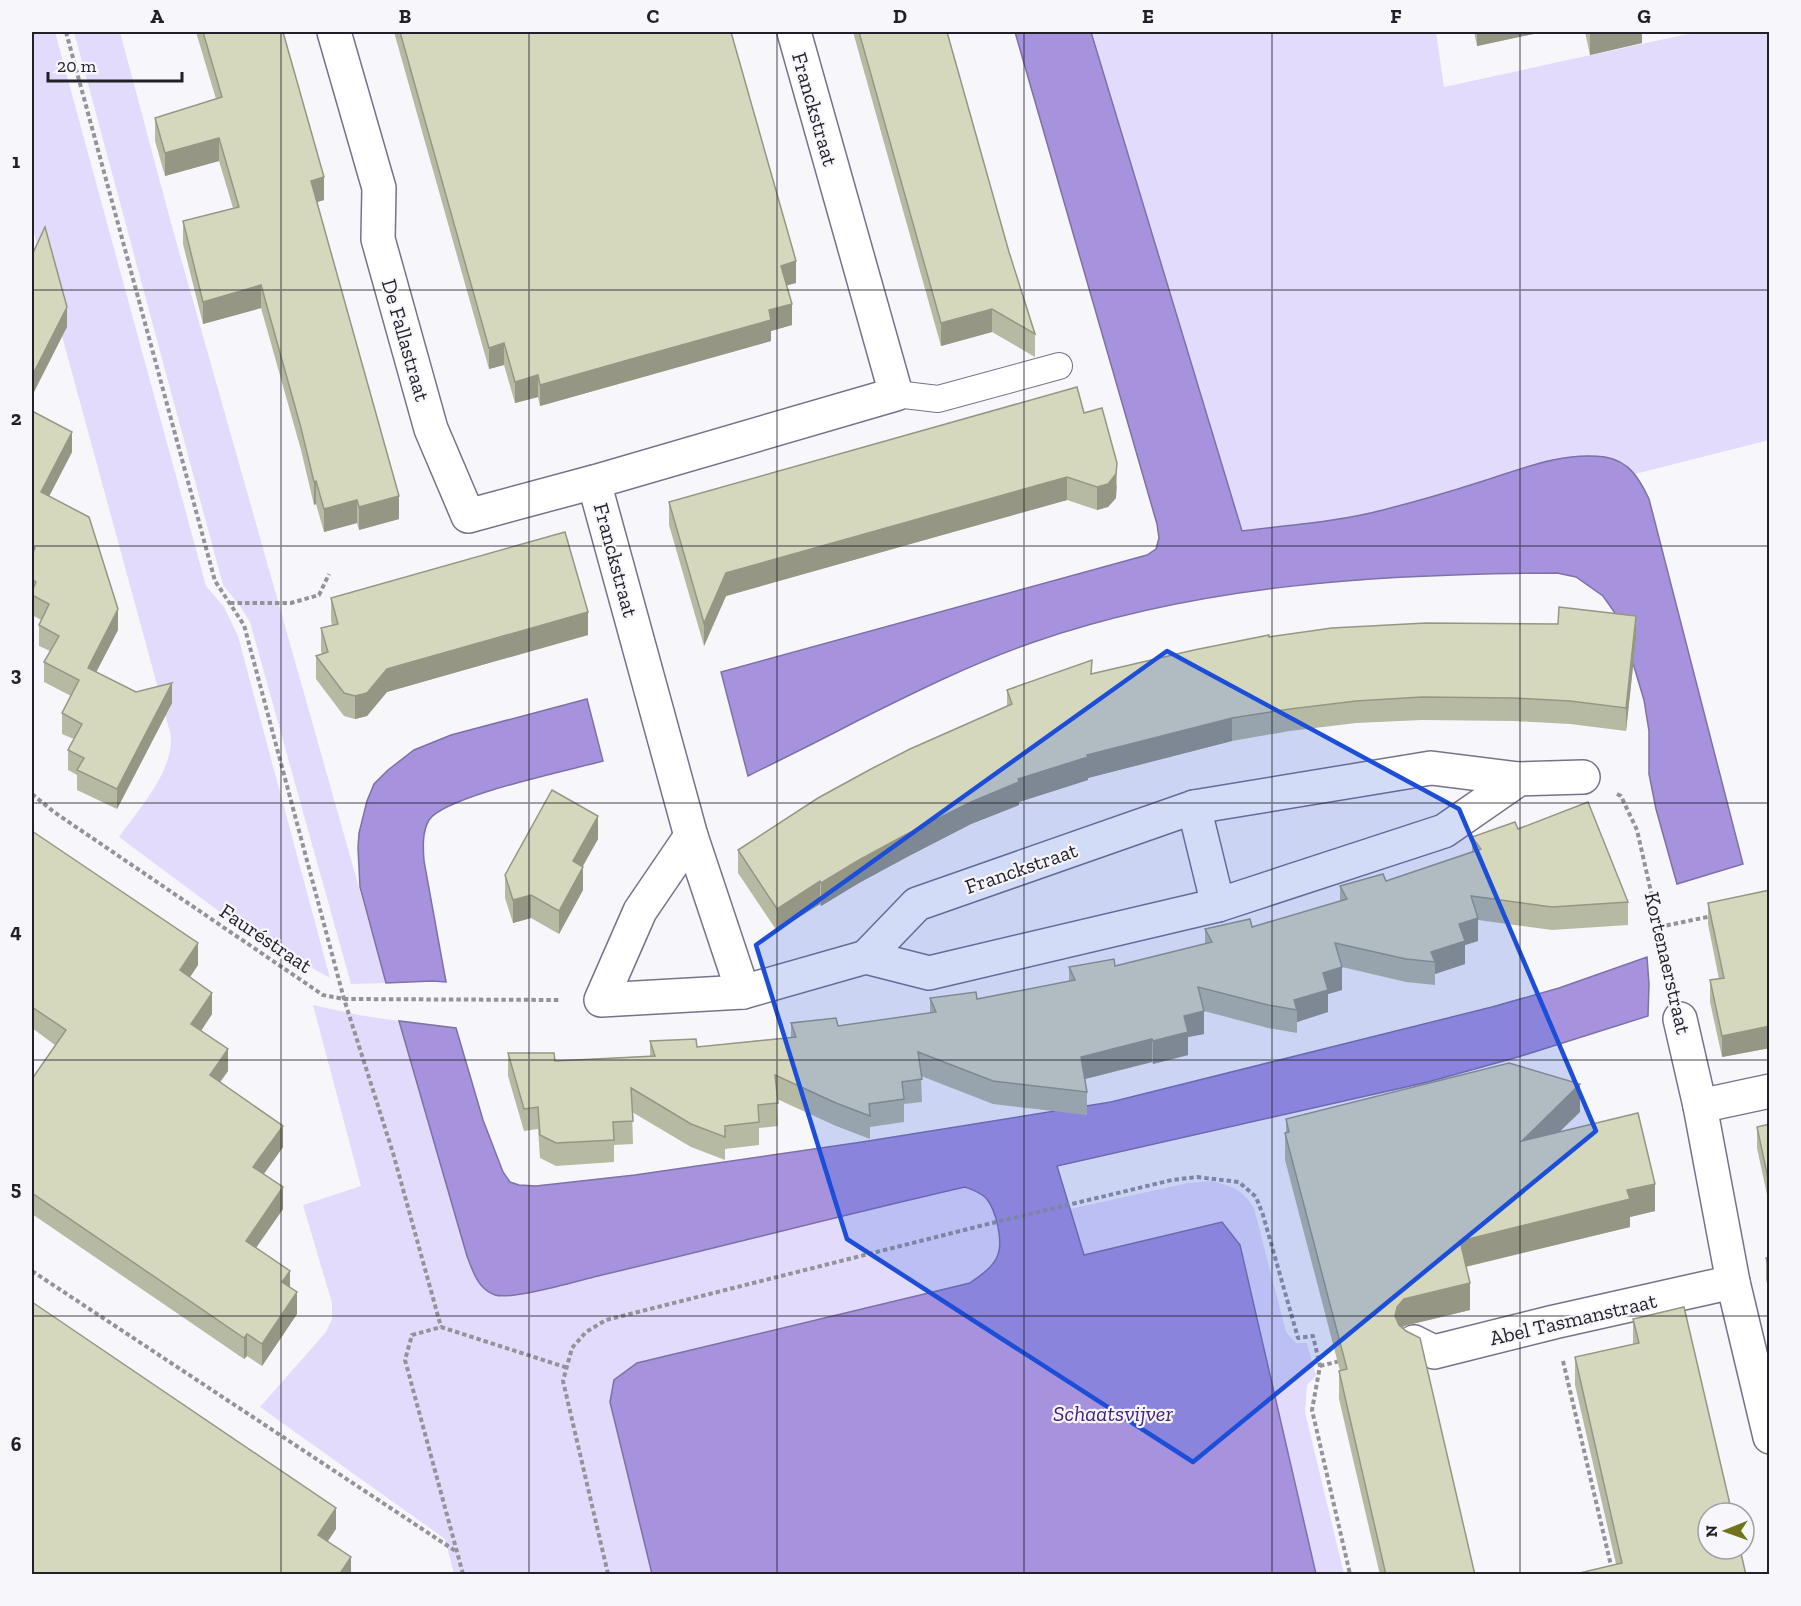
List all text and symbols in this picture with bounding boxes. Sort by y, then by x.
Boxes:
text: A [150,4,164,28]
text: B [399,4,411,28]
text: C [647,4,660,28]
text: D [893,4,907,28]
text: E [1142,4,1154,28]
text: F [1390,4,1402,28]
text: G [1637,4,1651,28]
scale bar [48,45,182,83]
street label: Franckstraat [787,49,843,169]
text: 20 m [57,55,97,77]
text: 1 [12,149,20,173]
street label: De Fallastraat [377,276,435,404]
text: 2 [11,406,22,430]
street label: Franckstraat [589,500,643,620]
text: 3 [11,662,22,686]
street label: Franckstraat [962,837,1081,899]
street label: Kortenaerstraat [1640,890,1697,1037]
street label: Fauréstraat [215,898,317,978]
text: 4 [10,919,22,943]
text: 5 [11,1176,21,1200]
street label: Abel Tasmanstraat [1487,1288,1659,1350]
water label: Schaatsvijver [1053,1400,1173,1427]
text: 6 [11,1432,22,1456]
north arrow [1696,1501,1756,1561]
text: N [1702,1525,1721,1538]

